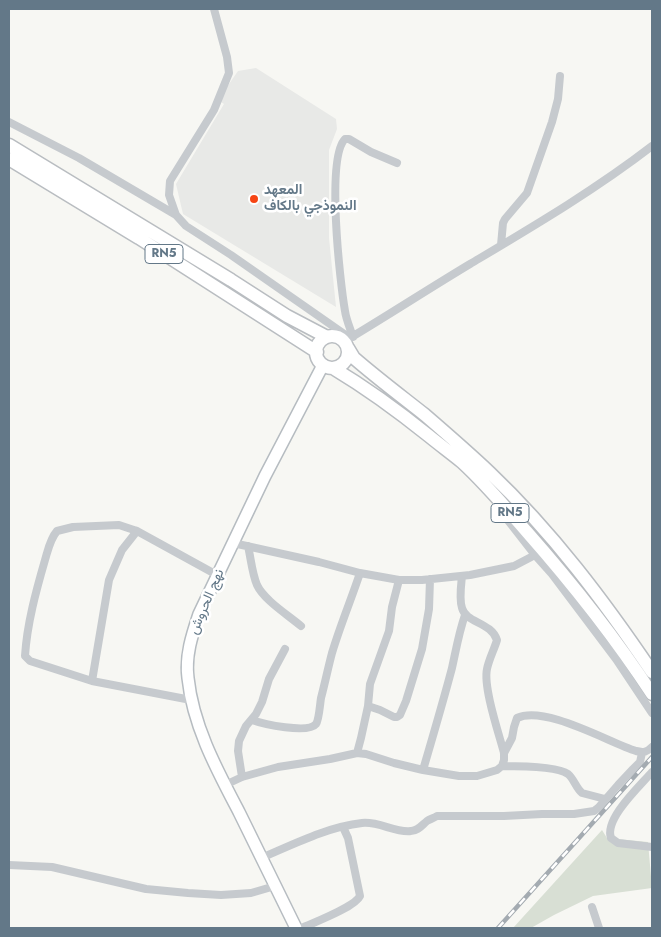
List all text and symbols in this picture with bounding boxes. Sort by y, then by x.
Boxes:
place label: المعهد النموذجي بالكاف [264,183,357,216]
marker: المعهد النموذجي بالكاف [248,193,260,205]
road number: RN5 [145,244,183,264]
road number: RN5 [491,503,529,522]
street label: نهج الحروش [186,567,228,637]

